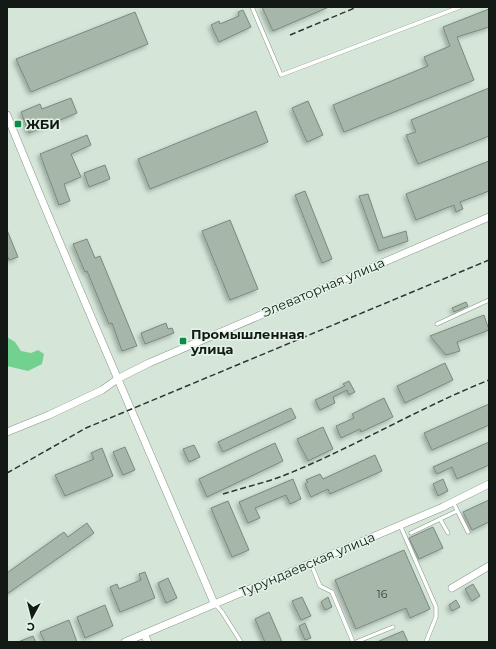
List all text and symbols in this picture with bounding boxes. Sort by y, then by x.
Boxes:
place label: ЖБИ [26,116,60,132]
marker: ЖБИ [13,119,23,129]
street label: Элеваторная улица [259,254,387,320]
place label: Промышленная улица [190,326,305,357]
marker: Промышленная улица [178,336,188,346]
street label: Турундаевская улица [237,528,377,600]
house number: 16 [377,587,388,601]
north arrow [12,597,52,637]
text: С [26,619,36,634]

